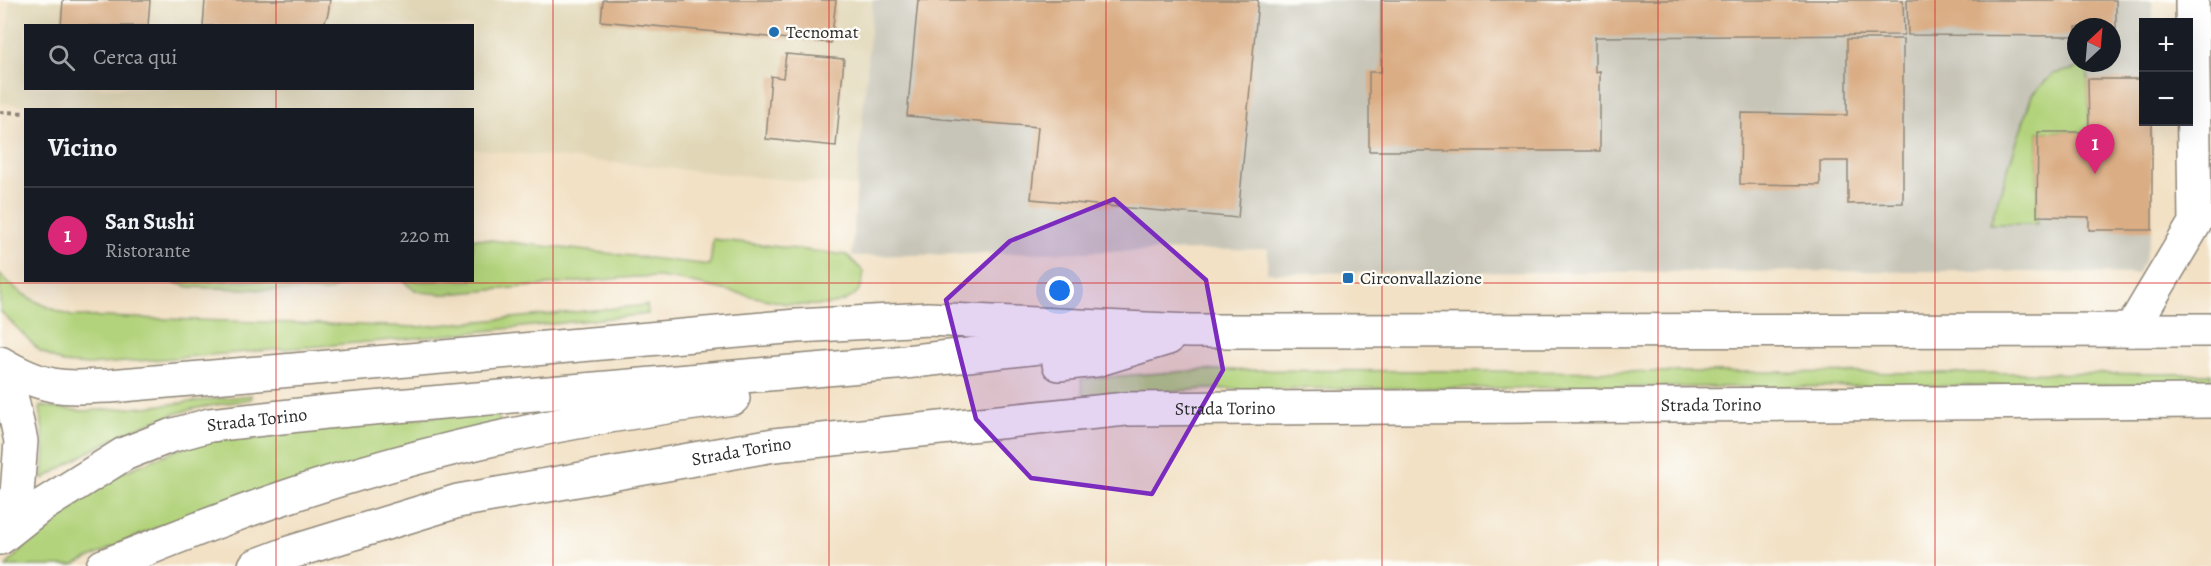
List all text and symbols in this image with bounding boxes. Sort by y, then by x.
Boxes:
north arrow [2067,18,2121,72]
map controls [2139,18,2193,126]
button: + [2139,18,2193,72]
place label: Tecnomat [786,20,859,44]
search box [24,24,474,90]
marker: Tecnomat [767,25,781,39]
icon: search [45,41,78,74]
text: Cerca qui [93,42,178,72]
button: − [2139,72,2193,126]
pin: 1 [2076,124,2114,174]
text: Vicino [48,130,117,165]
text: San Sushi [105,207,195,237]
text: 1 [64,222,71,249]
text: 220 m [400,222,450,249]
text: Ristorante [105,237,191,264]
place label: Circonvallazione [1360,266,1482,290]
marker: Circonvallazione [1341,271,1355,285]
your location [1045,276,1074,305]
street label: Strada Torino [1661,392,1762,417]
street label: Strada Torino [1175,396,1276,421]
street label: Strada Torino [205,402,308,437]
street label: Strada Torino [690,431,792,471]

